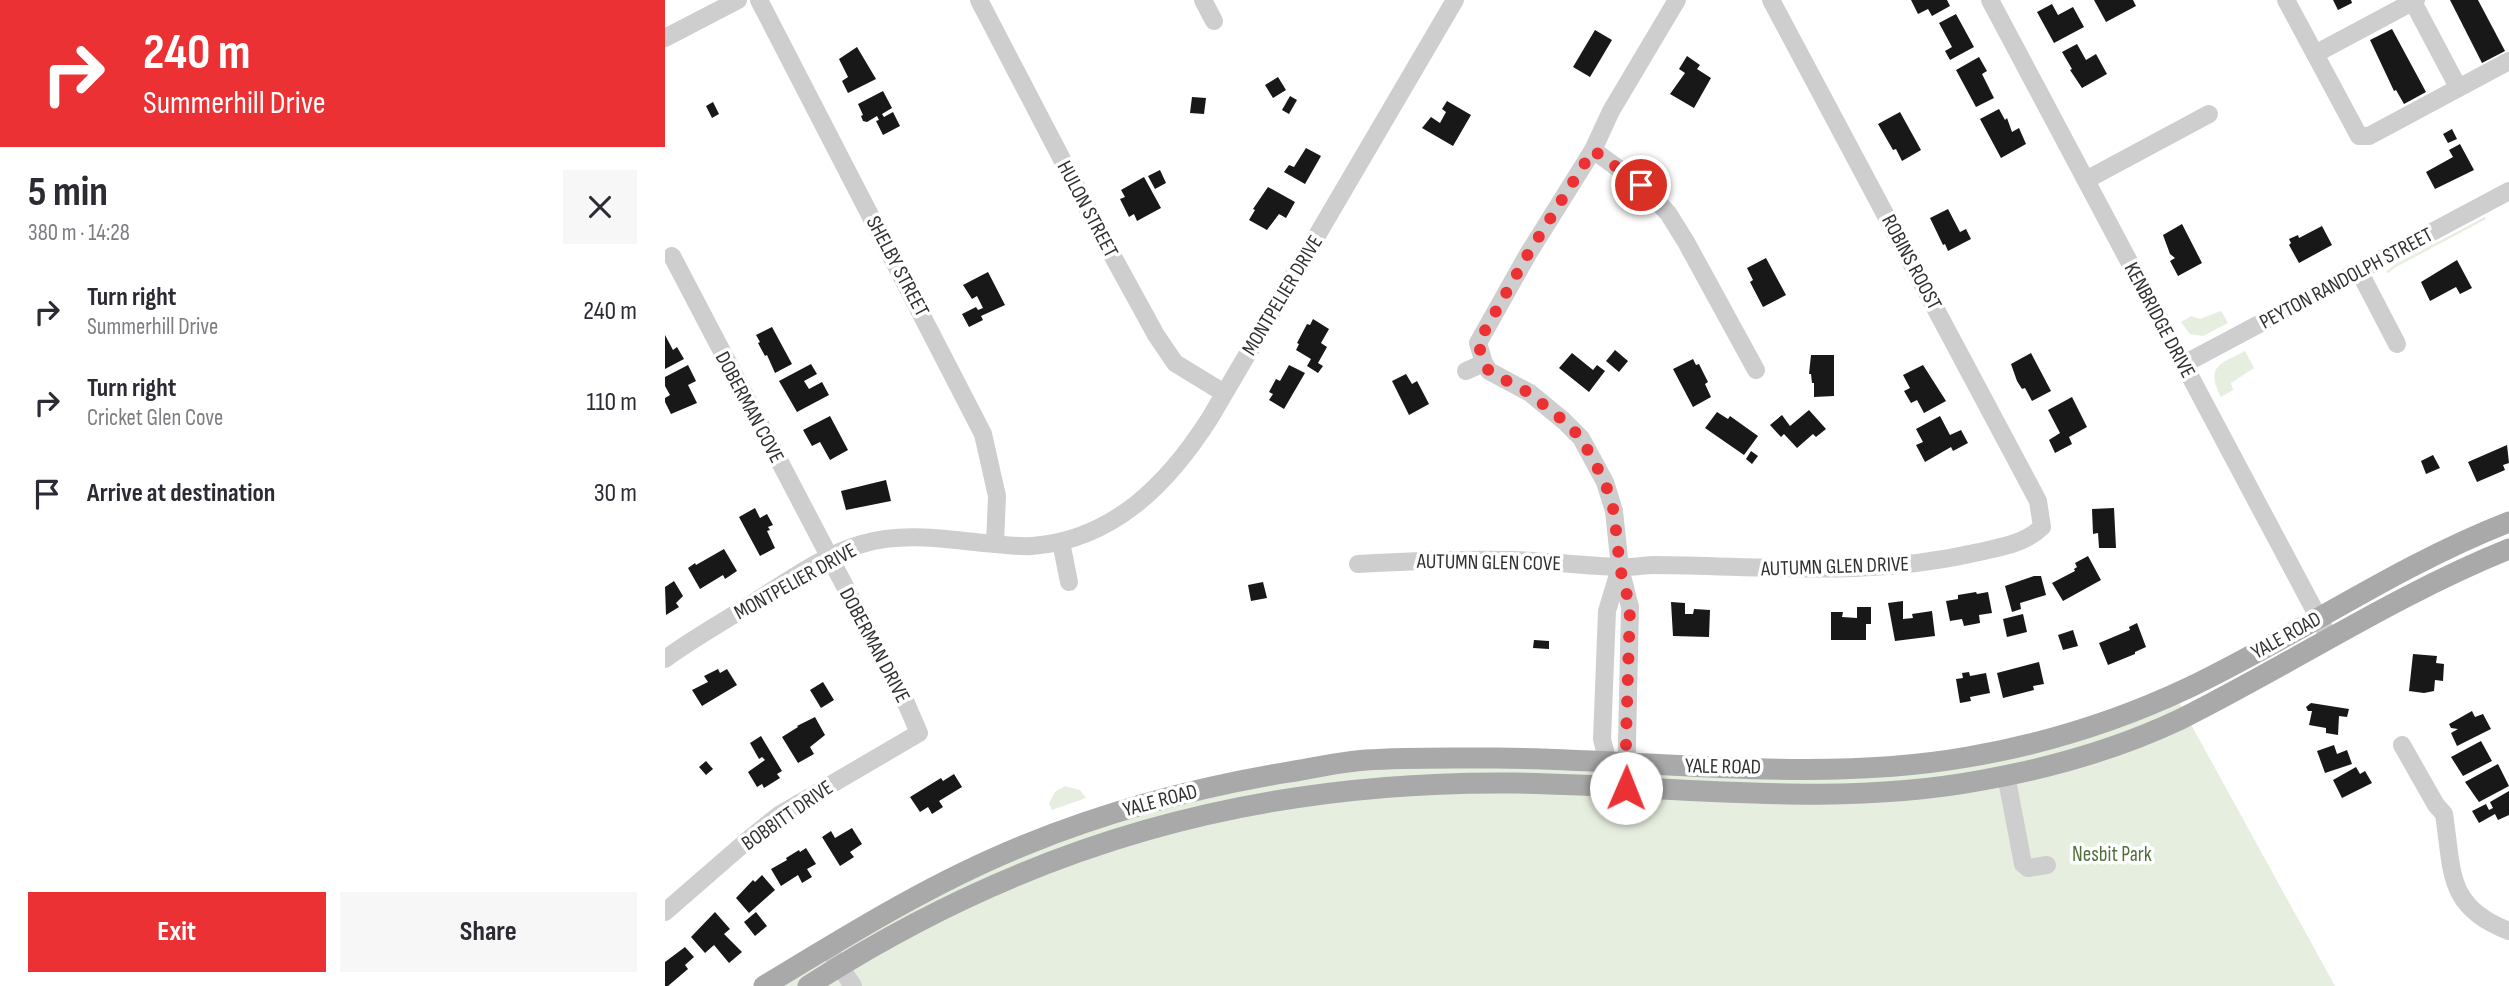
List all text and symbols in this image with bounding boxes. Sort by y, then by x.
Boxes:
text: 240 m [143,24,251,83]
icon: right [28,28,119,119]
text: Summerhill Drive [143,84,326,123]
pin [1611,155,1671,215]
street label: HULON STREET [1052,157,1124,262]
icon: arrive [1622,166,1660,204]
text: 5 min [28,167,108,218]
button: close [563,170,637,244]
street label: ROBINS ROOST [1876,210,1947,314]
street label: SHELBY STREET [861,212,935,321]
text: 380 m · 14:28 [28,219,130,247]
street label: PEYTON RANDOLPH STREET [2255,222,2437,335]
street label: MONTPELIER DRIVE [1237,231,1328,360]
street label: KENBRIDGE DRIVE [2119,258,2200,382]
text: Turn right [87,282,176,313]
icon: right [28,293,66,331]
text: 240 m [583,296,637,327]
text: Summerhill Drive [87,313,218,341]
street label: DOBERMAN COVE [710,347,789,467]
text: Turn right [87,373,176,404]
icon: right [28,384,66,422]
text: 110 m [586,387,637,418]
text: Cricket Glen Cove [87,404,223,432]
icon: arrive [28,475,66,513]
text: Arrive at destination [87,478,275,509]
text: 30 m [594,478,637,509]
street label: MONTPELIER DRIVE [730,538,861,625]
street label: AUTUMN GLEN COVE [1416,549,1561,576]
street label: AUTUMN GLEN DRIVE [1760,551,1909,582]
street label: DOBERMAN DRIVE [834,584,915,707]
street label: YALE ROAD [2247,606,2325,665]
position arrow [1589,751,1663,825]
street label: YALE ROAD [1685,753,1761,780]
street label: BOBBITT DRIVE [737,775,838,856]
street label: YALE ROAD [1120,779,1200,822]
park label: Nesbit Park [2072,842,2152,867]
button: Exit [28,892,326,972]
button: Share [340,892,637,972]

